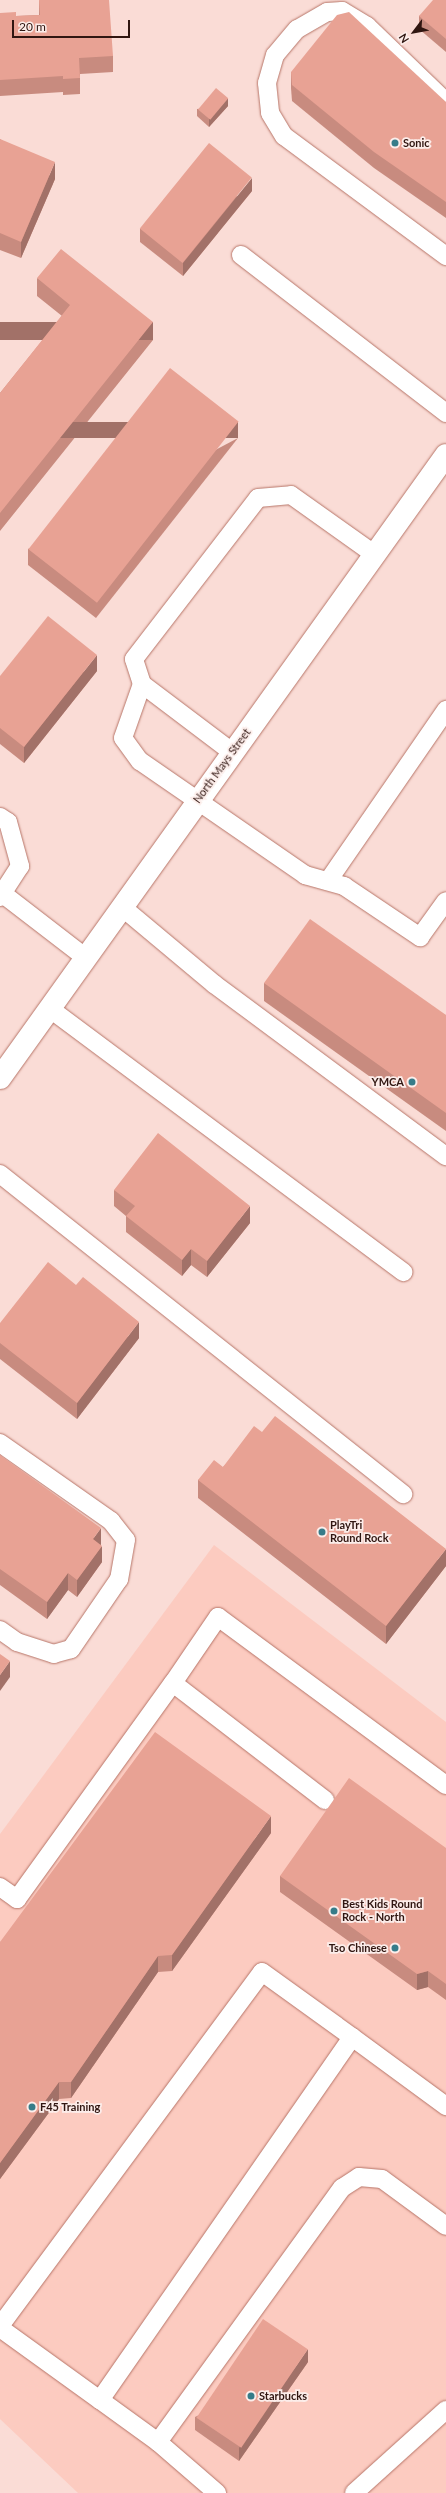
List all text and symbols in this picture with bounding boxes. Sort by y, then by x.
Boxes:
scale bar [14,12,132,38]
north arrow [394,12,434,52]
text: 20 m [19,19,46,34]
text: N [396,32,411,46]
place label: Sonic [403,136,430,150]
marker: Sonic [390,138,400,148]
street label: North Mays Street [191,726,253,806]
place label: YMCA [372,1075,404,1089]
marker: YMCA [407,1077,417,1087]
place label: PlayTri Round Rock [330,1519,389,1545]
marker: PlayTri Round Rock [317,1527,327,1537]
place label: Best Kids Round Rock - North [342,1898,422,1924]
marker: Best Kids Round Rock - North [329,1906,339,1916]
place label: Tso Chinese [329,1941,387,1955]
marker: Tso Chinese [390,1943,400,1953]
place label: F45 Training [40,2100,101,2114]
marker: F45 Training [27,2102,37,2112]
place label: Starbucks [259,2389,307,2403]
marker: Starbucks [246,2391,256,2401]

